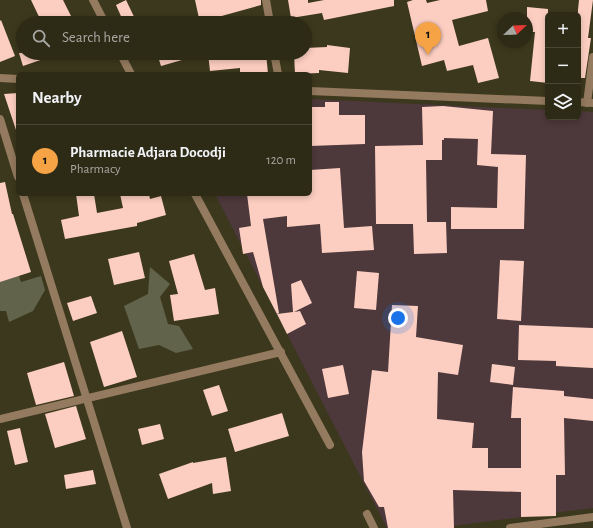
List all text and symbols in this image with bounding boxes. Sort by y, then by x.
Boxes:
north arrow [497,12,533,48]
map controls [545,12,581,120]
button: + [545,12,581,48]
search box [16,16,312,60]
pin: 1 [415,22,441,55]
icon: search [30,27,52,49]
text: Search here [62,30,130,45]
button: − [545,48,581,84]
button: layers [545,84,581,120]
text: Nearby [32,89,82,106]
text: Pharmacie Adjara Docodji [70,145,226,160]
text: 1 [43,154,47,167]
text: 120 m [266,154,296,167]
text: Pharmacy [70,163,121,176]
your location [388,308,408,328]

